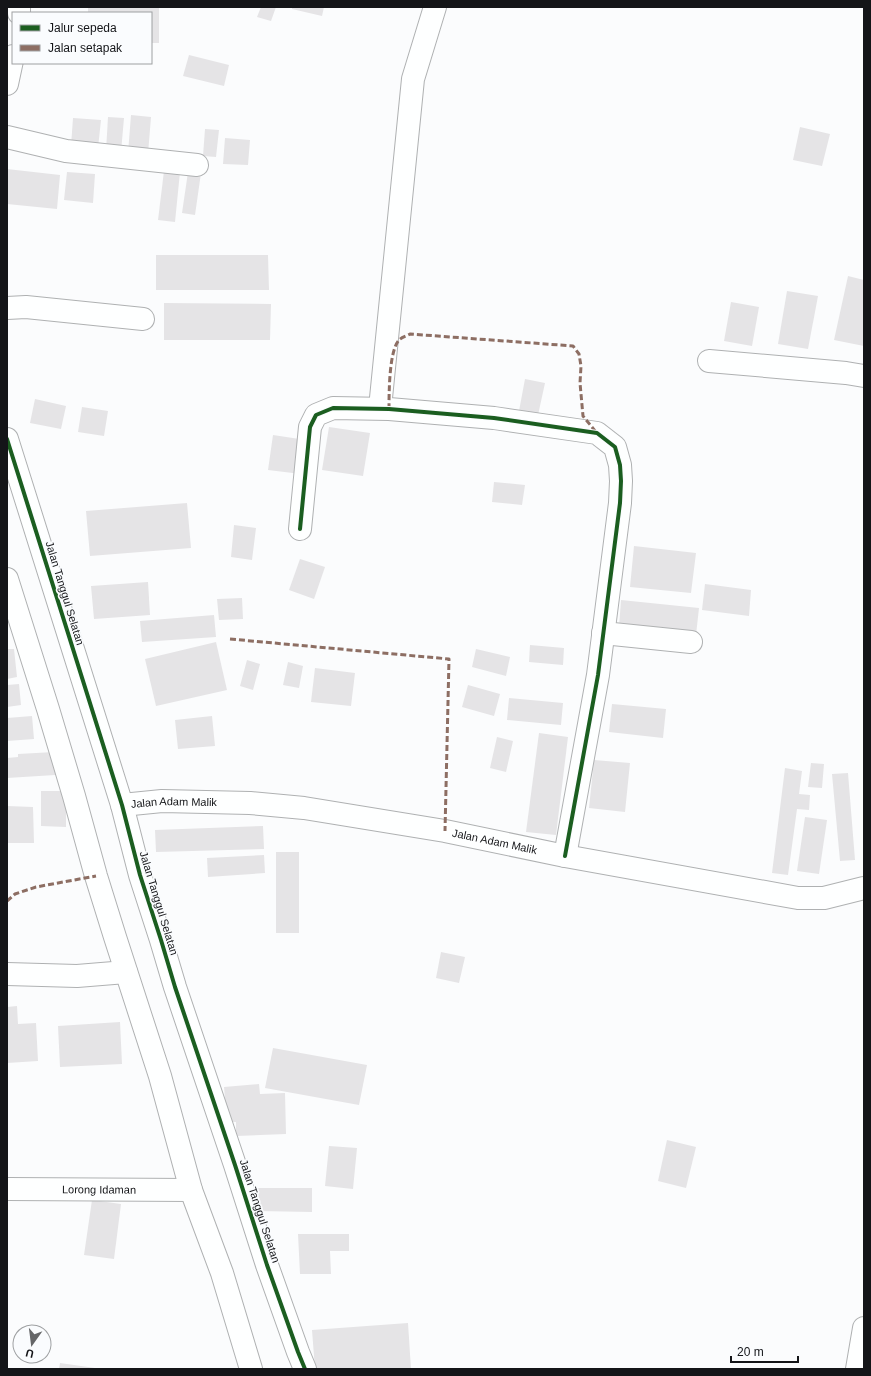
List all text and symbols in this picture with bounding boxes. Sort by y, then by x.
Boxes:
legend [12,12,152,64]
text: Jalur sepeda [48,21,117,35]
text: Jalan setapak [48,41,123,55]
street label: Jalan Tanggul Selatan [43,540,87,646]
street label: Jalan Adam Malik [130,795,218,810]
street label: Jalan Adam Malik [451,827,539,856]
street label: Jalan Tanggul Selatan [137,850,181,956]
street label: Jalan Tanggul Selatan [238,1158,282,1264]
street label: Lorong Idaman [62,1183,136,1196]
north arrow [12,1324,52,1364]
scale bar [731,1338,798,1364]
text: 20 m [737,1345,764,1359]
text: U [24,1347,35,1360]

